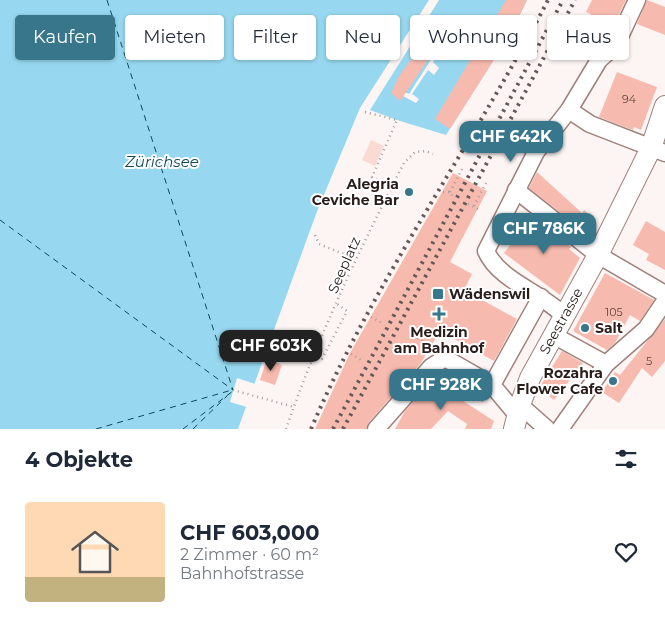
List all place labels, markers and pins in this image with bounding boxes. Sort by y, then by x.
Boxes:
pin: CHF 642K [459,120,563,163]
place label: Alegria Ceviche Bar [312,175,399,209]
marker: Alegria Ceviche Bar [403,186,415,198]
pin: CHF 786K [492,212,596,255]
place label: Wädenswil [449,285,530,303]
marker: Wädenswil [431,287,445,301]
marker: Medizin am Bahnhof [432,307,446,321]
place label: Salt [595,319,623,337]
marker: Salt [579,322,591,334]
place label: Medizin am Bahnhof [394,323,485,357]
pin: CHF 603K [219,330,323,372]
place label: Rozahra Flower Cafe [516,364,603,398]
pin: CHF 928K [389,368,493,411]
marker: Rozahra Flower Cafe [607,375,619,387]

